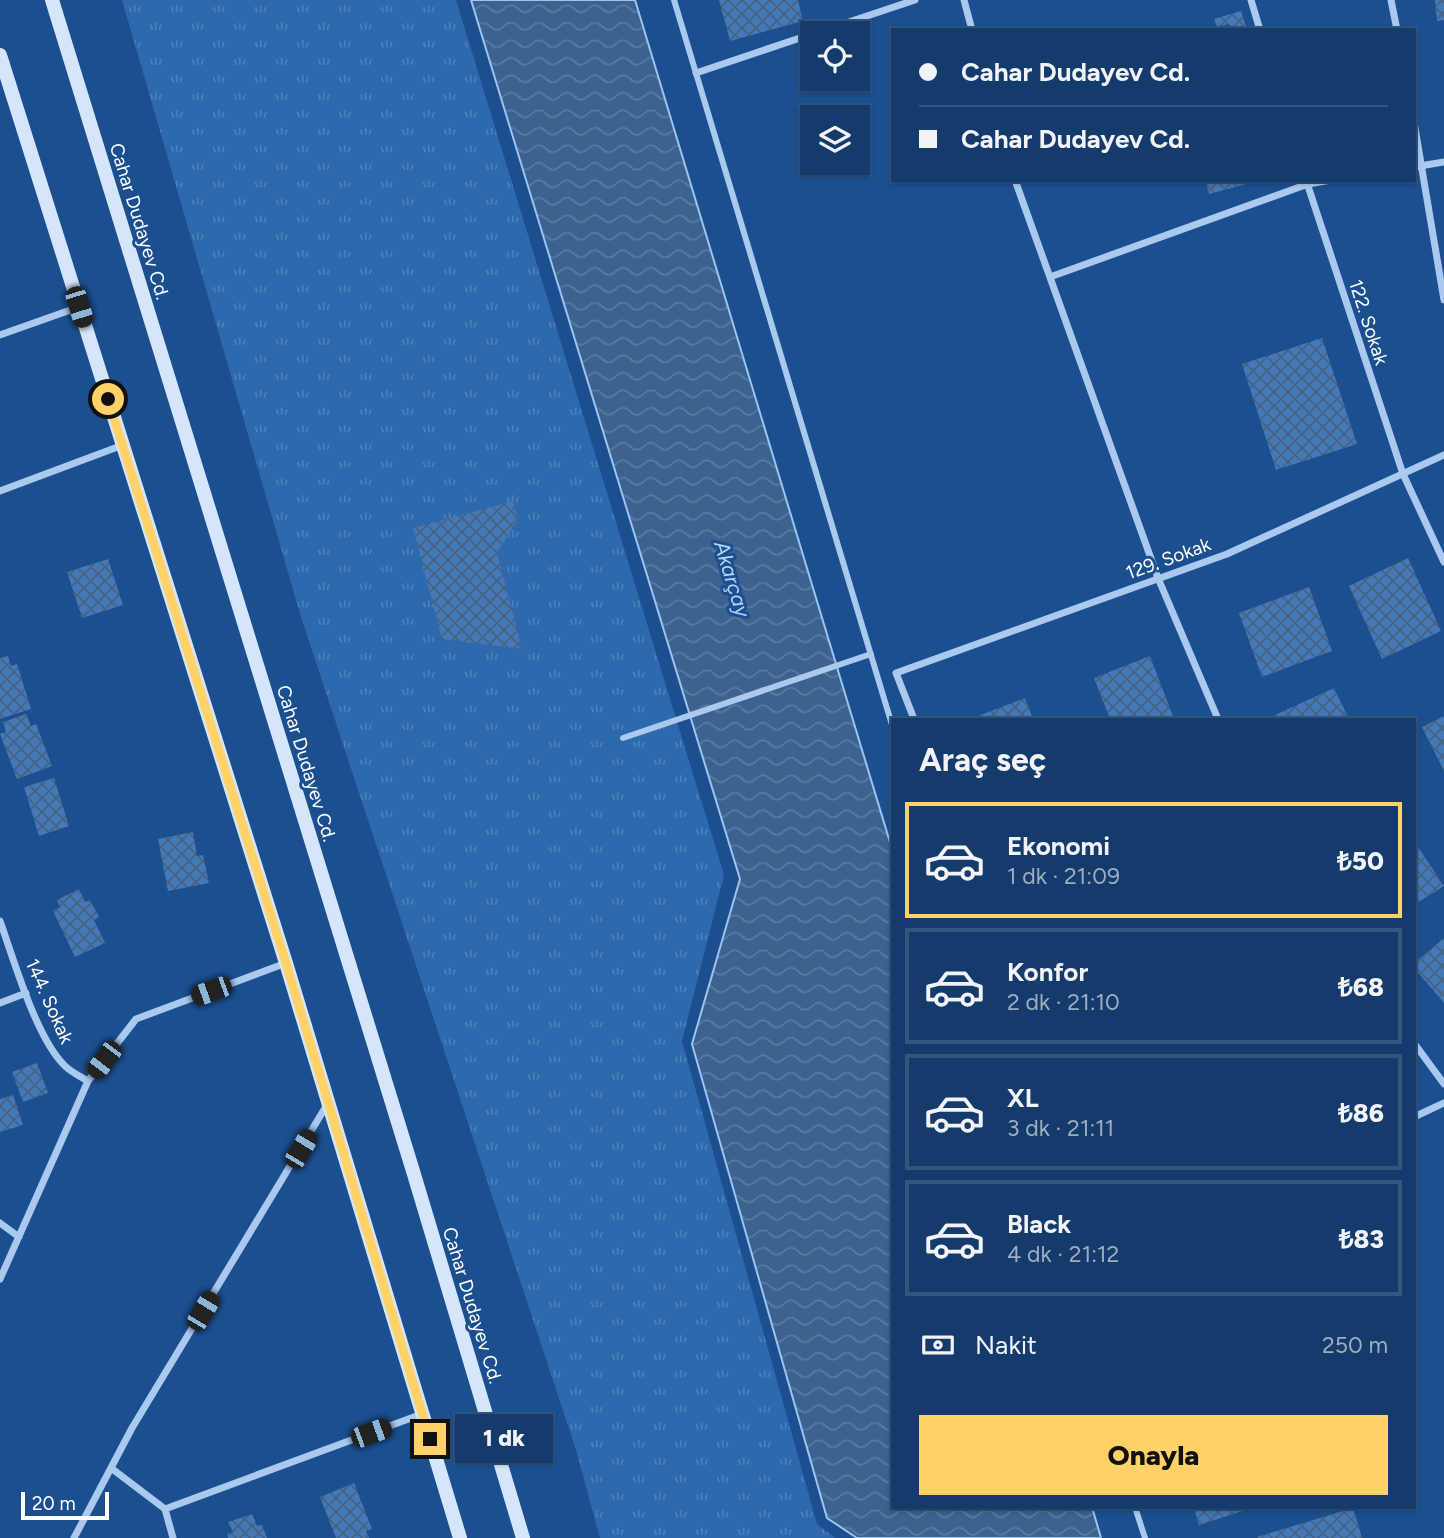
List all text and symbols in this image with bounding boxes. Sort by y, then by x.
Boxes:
map controls [800,21,870,175]
button: locate [800,21,870,91]
text: Cahar Dudayev Cd. [961,56,1190,88]
button: layers [800,105,870,175]
text: Cahar Dudayev Cd. [961,123,1190,155]
street label: Cahar Dudayev Cd. [105,140,174,302]
street label: 122. Sokak [1344,277,1393,368]
car [63,284,96,330]
route start [92,383,124,415]
street label: 129. Sokak [1123,532,1214,584]
water label: Akarçay [709,537,756,621]
street label: Cahar Dudayev Cd. [272,682,341,844]
text: Araç seç [919,741,1046,779]
icon: car [923,829,986,892]
text: Ekonomi [1007,830,1110,862]
text: ₺50 [1337,845,1384,877]
text: 1 dk · 21:09 [1007,862,1120,890]
street label: 144. Sokak [21,955,79,1048]
icon: car [923,955,986,1018]
text: Konfor [1007,956,1088,988]
text: ₺68 [1338,971,1384,1003]
car [188,974,235,1008]
text: 2 dk · 21:10 [1007,988,1120,1016]
car [83,1037,126,1083]
icon: car [923,1081,986,1144]
text: XL [1007,1082,1039,1114]
text: ₺86 [1338,1097,1384,1129]
text: 3 dk · 21:11 [1007,1114,1114,1142]
car [282,1126,321,1172]
icon: car [923,1207,986,1270]
text: Black [1007,1208,1071,1240]
text: ₺83 [1339,1223,1384,1255]
street label: Cahar Dudayev Cd. [438,1224,507,1386]
text: 4 dk · 21:12 [1007,1240,1119,1268]
car [184,1288,223,1334]
icon: cash [919,1326,957,1364]
text: Nakit [975,1329,1037,1361]
text: 250 m [1322,1331,1388,1359]
callout: 1 dk [454,1414,552,1464]
button: Onayla [919,1415,1388,1495]
car [348,1416,395,1450]
route end [414,1423,446,1455]
text: 1 dk [483,1424,525,1452]
scale bar [21,1489,108,1521]
text: 20 m [32,1492,76,1515]

